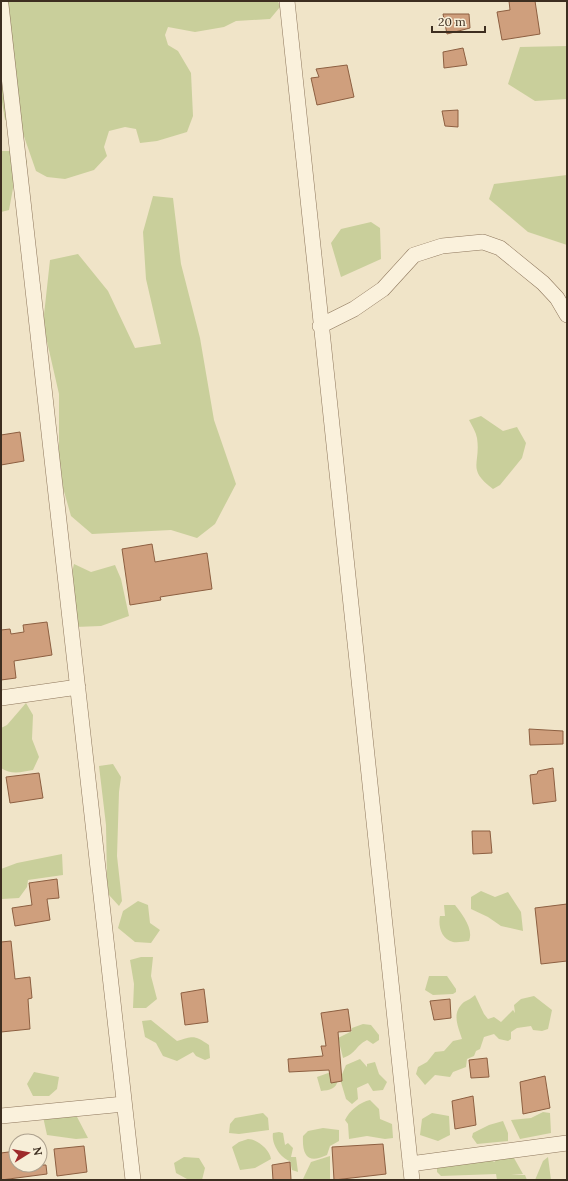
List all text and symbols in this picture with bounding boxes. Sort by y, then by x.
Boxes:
scale bar [432,8,485,34]
text: 20 m [438,14,466,29]
north arrow [8,1133,48,1173]
text: N [30,1146,46,1157]

